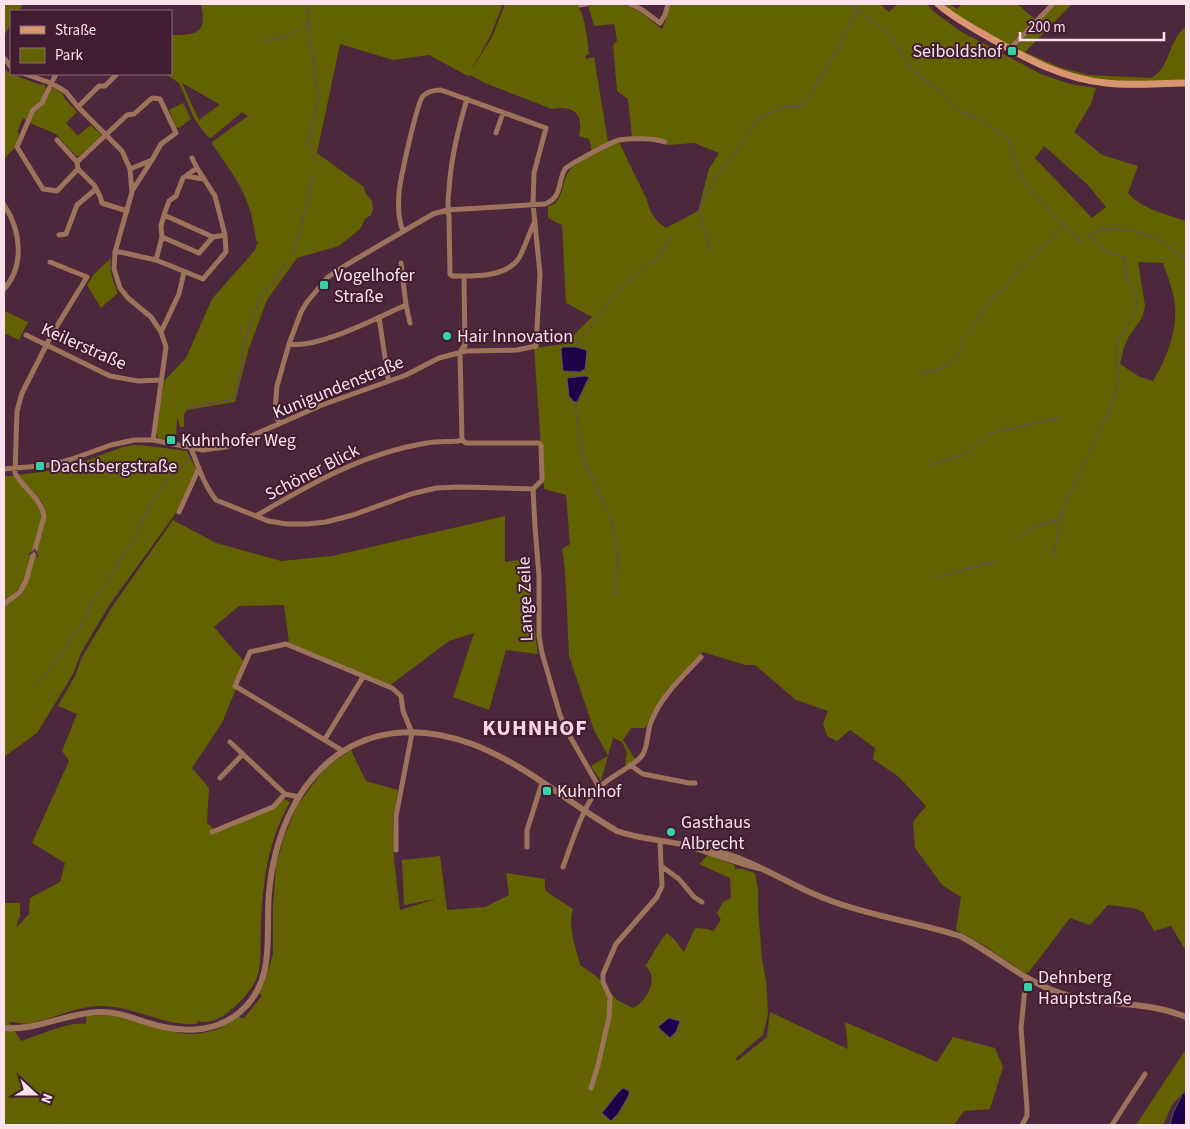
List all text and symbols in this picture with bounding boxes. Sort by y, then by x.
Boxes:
legend [10,10,172,75]
scale bar [1020,10,1164,42]
text: 200 m [1028,17,1066,38]
text: Straße [55,20,96,41]
place label: Seiboldshof [912,39,1003,64]
text: Park [55,45,84,66]
marker: Seiboldshof [1006,45,1018,57]
place label: Vogelhofer Straße [334,263,416,309]
marker: Vogelhofer Straße [318,279,330,291]
street label: Keilerstraße [37,317,130,376]
place label: Hair Innovation [457,324,573,349]
marker: Hair Innovation [441,330,453,342]
street label: Kunigundenstraße [269,350,407,425]
place label: Kuhnhofer Weg [181,428,296,453]
marker: Kuhnhofer Weg [165,434,177,446]
street label: Schöner Blick [261,438,364,507]
place label: Dachsbergstraße [50,454,177,479]
marker: Dachsbergstraße [34,460,46,472]
one-way arrow [28,550,38,558]
street label: Lange Zeile [512,556,539,642]
district label: KUHNHOF [482,712,588,744]
place label: Kuhnhof [557,779,622,804]
marker: Kuhnhof [541,785,553,797]
place label: Gasthaus Albrecht [681,810,751,856]
marker: Gasthaus Albrecht [665,826,677,838]
place label: Dehnberg Hauptstraße [1038,965,1132,1011]
marker: Dehnberg Hauptstraße [1022,981,1034,993]
north arrow [10,1069,60,1119]
text: N [35,1090,57,1106]

